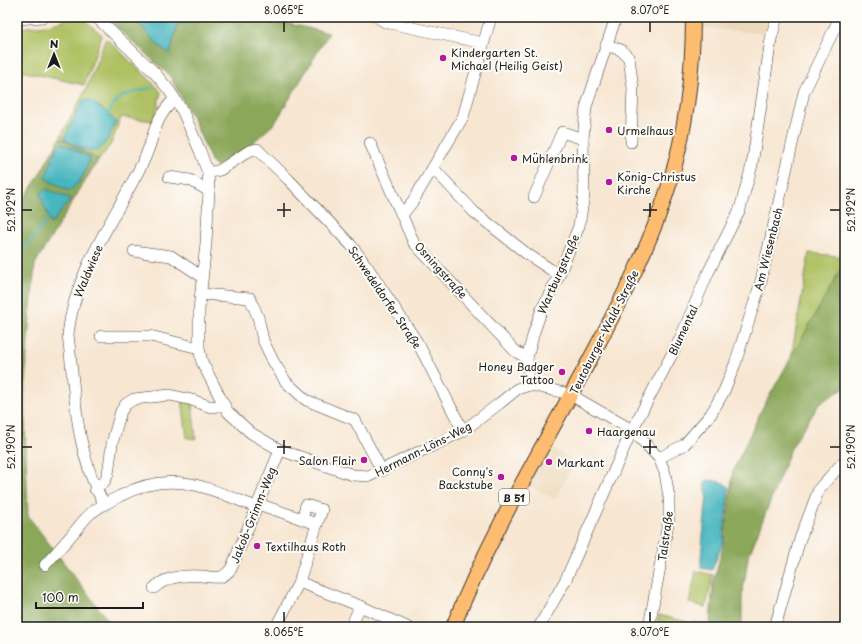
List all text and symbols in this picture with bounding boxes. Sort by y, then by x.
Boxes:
text: 8.065°E [264,2,304,17]
text: 8.070°E [630,2,670,17]
north arrow [34,34,74,74]
text: N [50,35,59,52]
place label: Kindergarten St. Michael (Heilig Geist) [451,44,563,74]
marker: Kindergarten St. Michael (Heilig Geist) [438,53,448,63]
place label: Urmelhaus [617,122,674,139]
marker: Urmelhaus [604,125,614,135]
place label: Mühlenbrink [522,150,589,167]
marker: Mühlenbrink [509,153,519,163]
place label: König-Christus Kirche [617,168,696,198]
marker: König-Christus Kirche [604,177,614,187]
text: 52.192°N [3,188,18,232]
text: 52.192°N [843,188,858,232]
street label: Am Wiesenbach [749,206,787,292]
street label: Wartburgstraße [533,231,583,317]
street label: Osningstraße [411,238,471,302]
street label: Waldwiese [69,242,107,300]
street label: Schwedeldorfer Straße [344,242,426,352]
street label: Teutoburger-Wald-Straße [565,267,643,397]
street label: Blumental [664,302,702,358]
place label: Honey Badger Tattoo [479,358,555,388]
marker: Honey Badger Tattoo [557,367,567,377]
street label: Hermann-Löns-Weg [372,417,474,481]
place label: Haargenau [597,423,656,440]
text: 52.190°N [3,424,18,470]
text: 52.190°N [843,424,858,470]
marker: Haargenau [584,426,594,436]
place label: Salon Flair [299,452,356,469]
place label: Markant [557,454,605,471]
marker: Salon Flair [359,455,369,465]
marker: Markant [544,457,554,467]
place label: Conny's Backstube [438,463,493,493]
street label: Jakob-Grimm-Weg [226,464,280,566]
marker: Conny's Backstube [496,472,506,482]
road number: B 51 [499,489,529,505]
street label: Talstraße [653,510,677,562]
place label: Textilhaus Roth [265,538,346,555]
marker: Textilhaus Roth [252,541,262,551]
scale bar [36,584,143,610]
text: 100 m [42,588,79,606]
text: 8.065°E [264,624,304,639]
text: 8.070°E [630,624,670,639]

